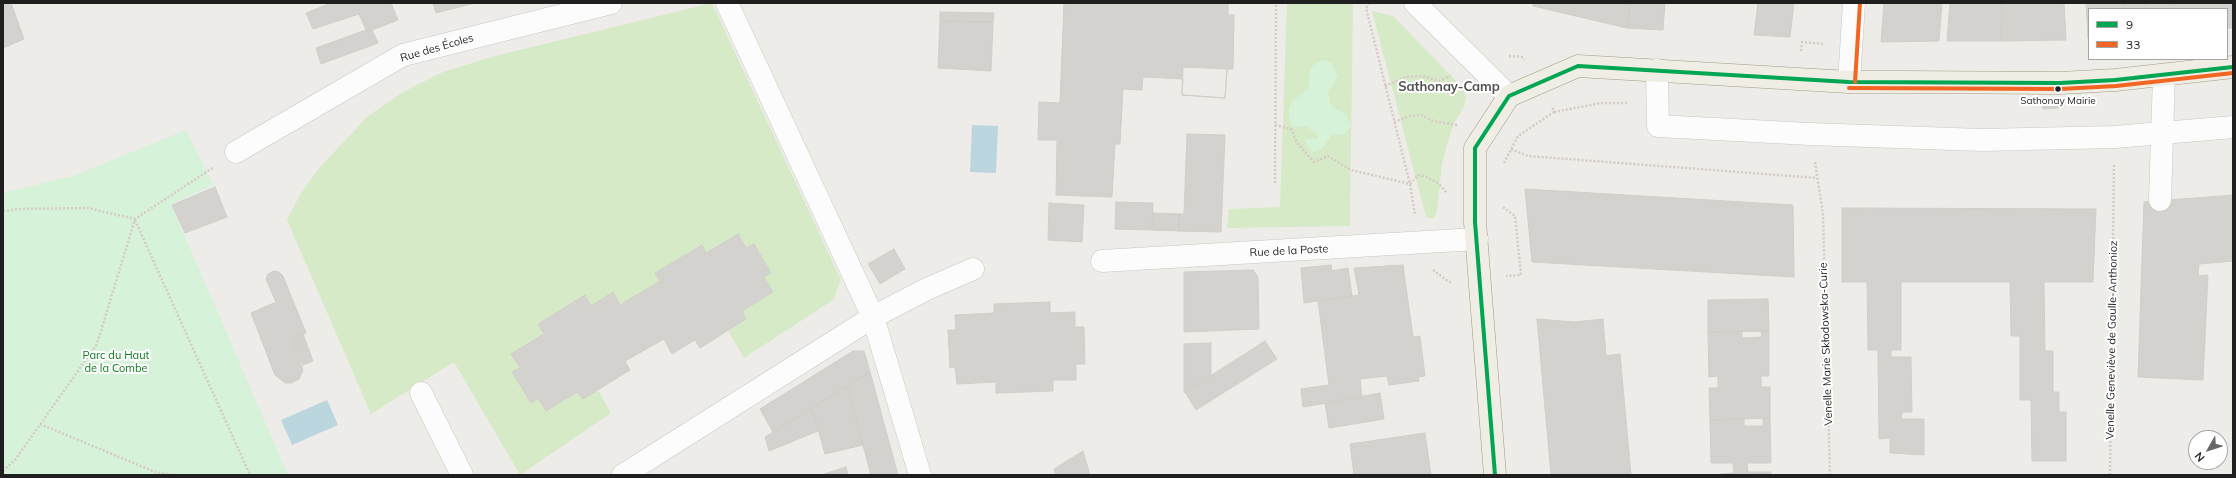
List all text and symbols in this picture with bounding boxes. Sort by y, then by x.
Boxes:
legend [2088,8,2228,60]
text: 9 [2126,17,2133,32]
street label: Rue des Écoles [399,31,475,65]
text: 33 [2126,37,2140,52]
district label: Sathonay-Camp [1398,79,1500,95]
marker: Sathonay Mairie [2053,84,2063,94]
place label: Sathonay Mairie [2020,95,2096,107]
street label: Venelle Geneviève de Gaulle-Anthonioz [2104,240,2120,440]
street label: Rue de la Poste [1249,242,1329,260]
street label: Venelle Marie Skłodowska-Curie [1817,262,1835,426]
park label: Parc du Haut de la Combe [83,349,149,375]
north arrow [2188,430,2228,470]
text: N [2191,449,2208,465]

